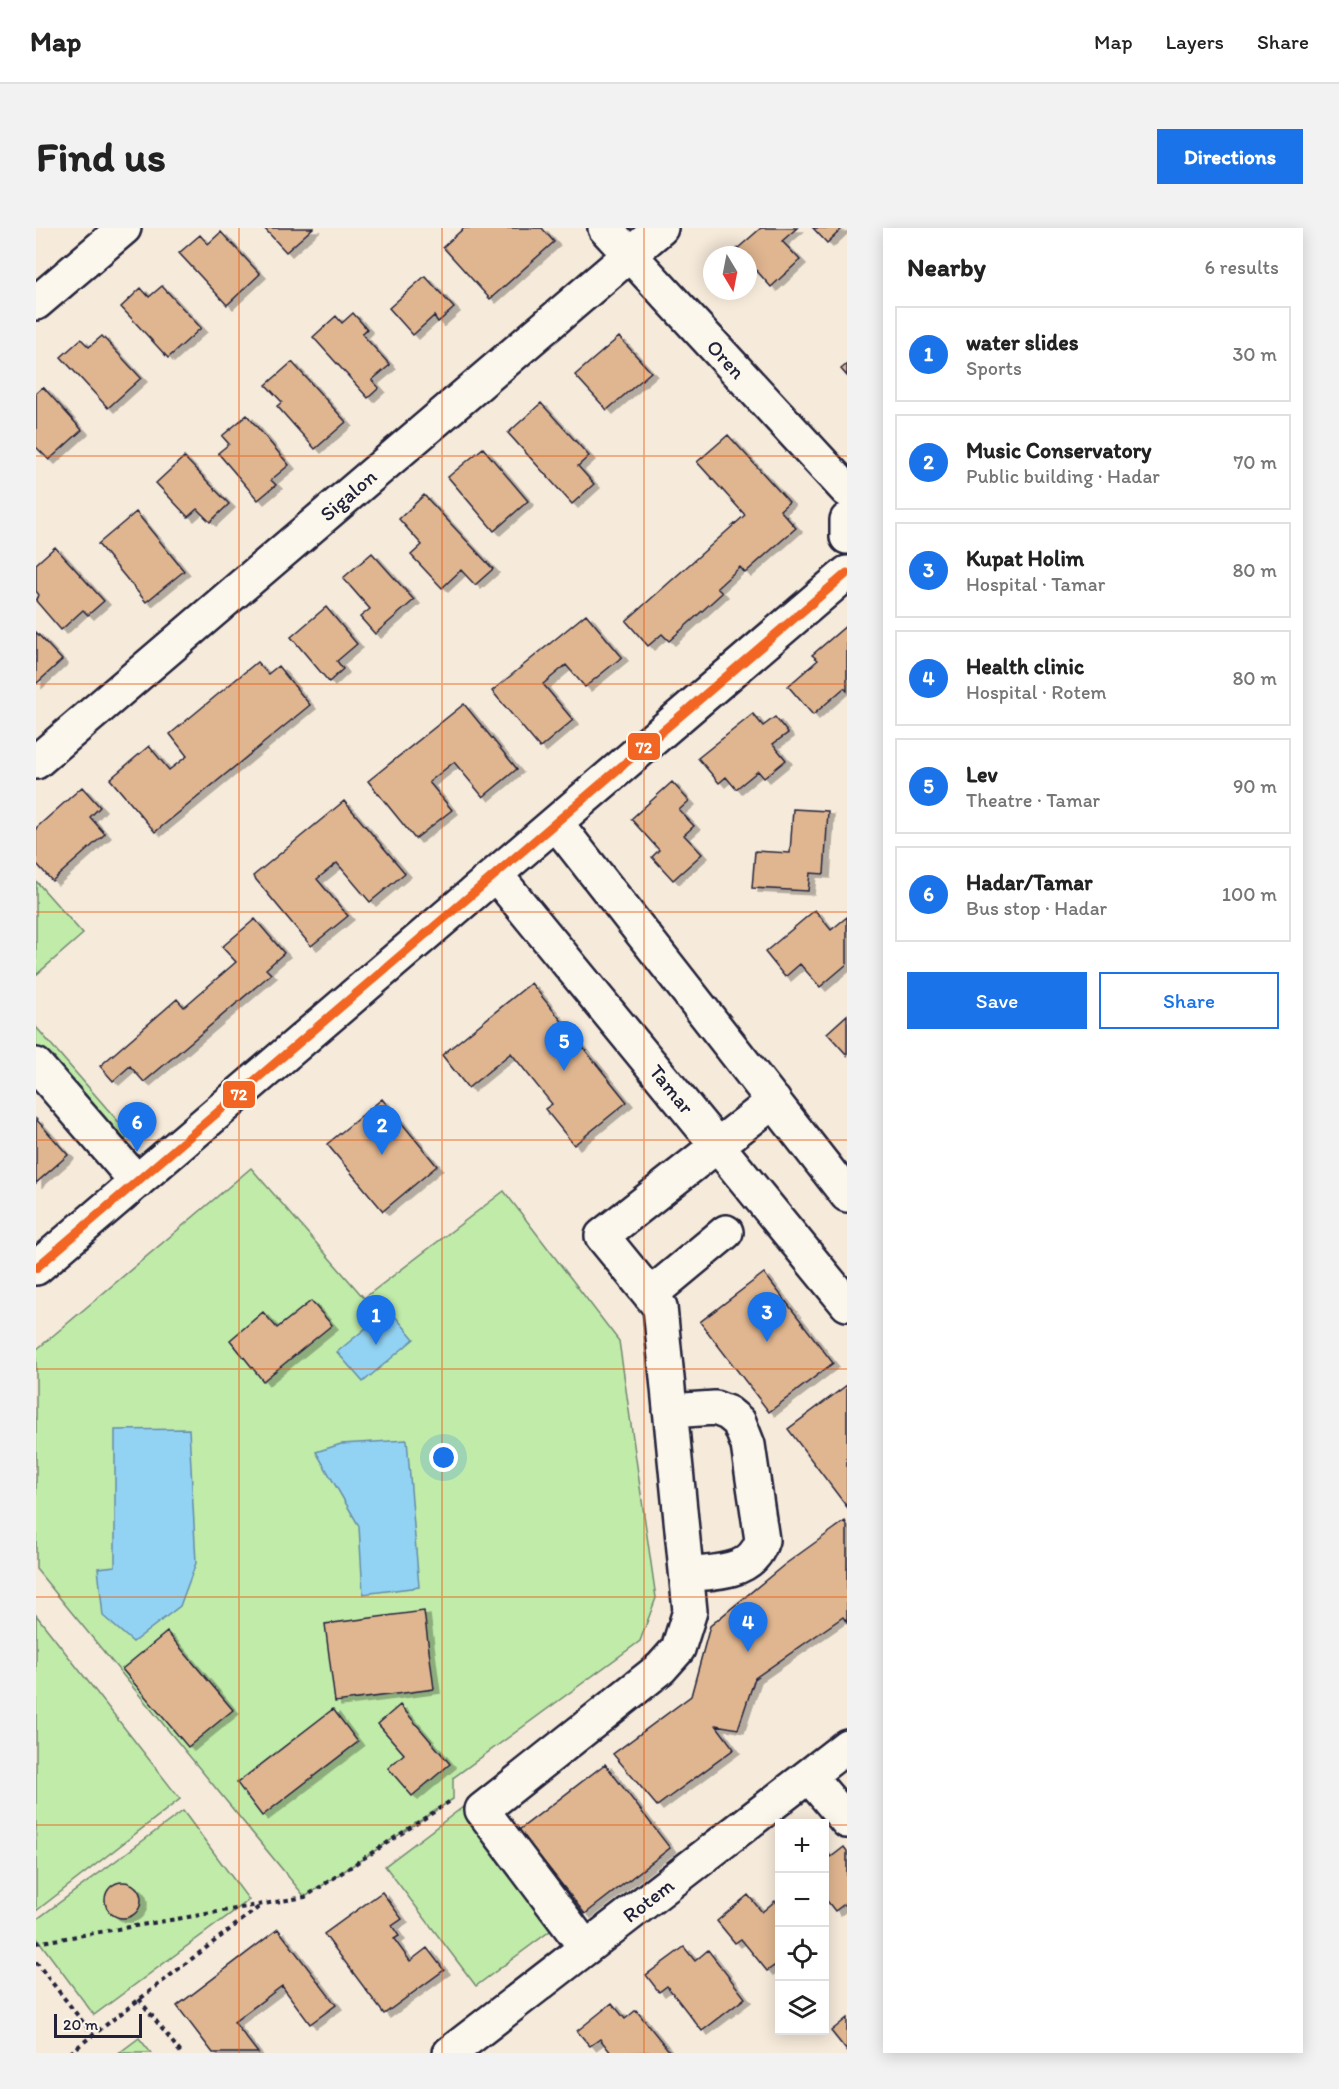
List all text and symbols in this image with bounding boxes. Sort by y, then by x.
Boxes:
text: Map [30,24,81,58]
text: Map [1094,29,1133,54]
text: Layers [1166,29,1224,54]
text: Share [1257,29,1309,54]
button: Directions [1157,129,1303,184]
text: Find us [36,131,166,182]
north arrow [703,246,757,300]
text: Nearby [907,251,986,283]
text: 6 results [1205,255,1279,279]
text: water slides [966,329,1079,356]
street label: Oren [702,334,750,384]
text: 1 [924,342,933,366]
text: 30 m [1232,342,1277,366]
text: Sports [966,356,1022,380]
text: Music Conservatory [966,437,1151,464]
text: 2 [923,450,934,474]
text: 70 m [1233,450,1277,474]
street label: Sigalon [315,464,381,526]
text: Public building · Hadar [966,464,1160,488]
text: Kupat Holim [966,545,1084,572]
text: 3 [923,558,934,582]
text: 80 m [1232,558,1277,582]
text: Hospital · Tamar [966,572,1105,596]
text: Health clinic [966,653,1084,680]
text: 4 [922,666,935,690]
text: 80 m [1232,666,1277,690]
text: Hospital · Rotem [966,680,1107,704]
line badge: 72 [627,732,661,761]
text: 72 [635,738,653,757]
text: Lev [966,761,998,788]
text: 5 [923,774,934,798]
text: 90 m [1233,774,1277,798]
text: Theatre · Tamar [966,788,1100,812]
text: Hadar/Tamar [966,869,1092,896]
text: 6 [923,882,934,906]
text: 100 m [1222,882,1277,906]
text: Bus stop · Hadar [966,896,1107,920]
button: Save [907,972,1087,1029]
button: Share [1099,972,1279,1029]
pin: 5 [544,1022,584,1071]
street label: Tamar [644,1059,700,1119]
line badge: 72 [222,1080,256,1109]
text: 72 [230,1085,248,1104]
pin: 6 [118,1102,156,1152]
pin: 2 [362,1106,402,1155]
pin: 3 [748,1292,786,1342]
pin: 1 [356,1296,396,1345]
your location [429,1443,458,1472]
pin: 4 [728,1602,768,1652]
map controls [775,1819,829,2035]
button: + [775,1819,829,1873]
street label: Rotem [617,1872,679,1928]
button: − [775,1873,829,1927]
button: locate [775,1927,829,1981]
button: layers [775,1981,829,2035]
scale bar [54,2011,142,2038]
text: 20 m [63,2015,98,2034]

